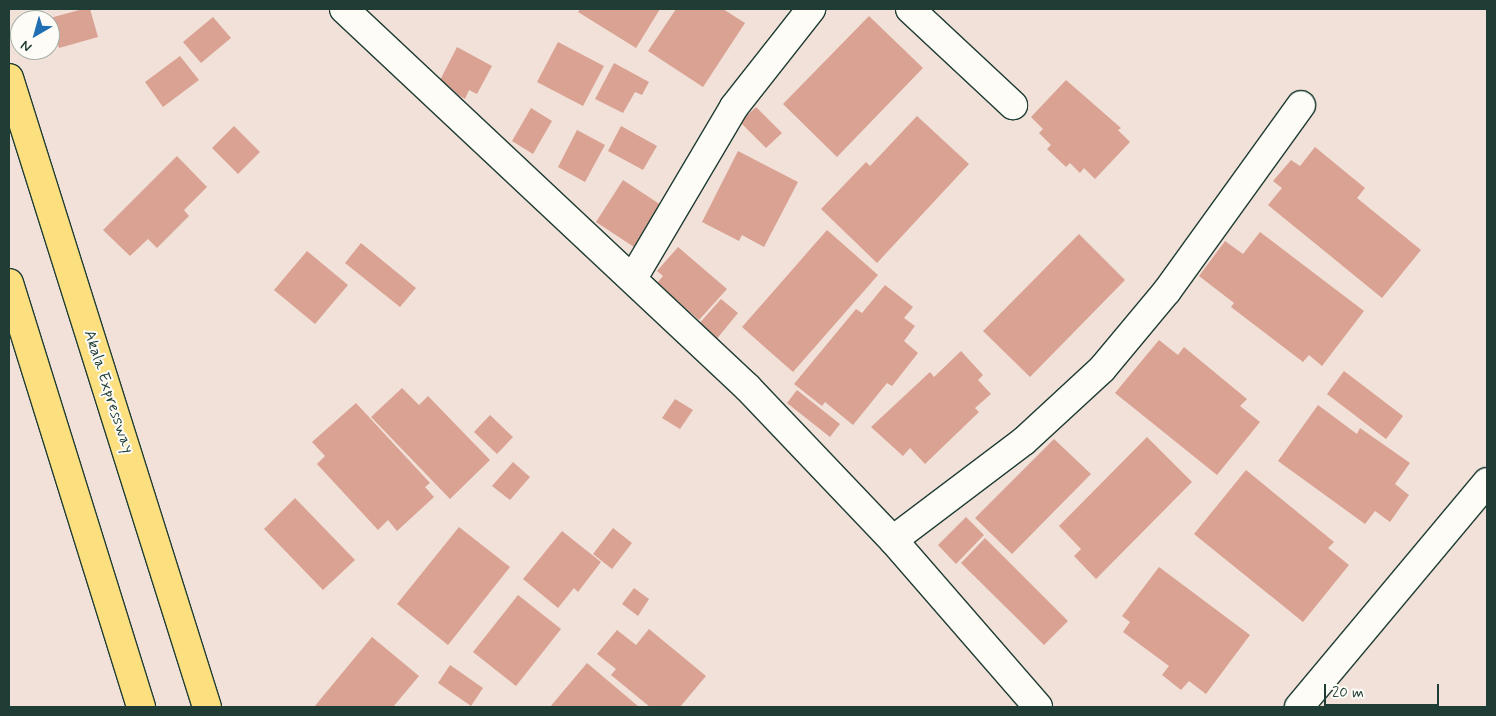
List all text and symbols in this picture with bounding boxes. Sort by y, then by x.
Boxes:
north arrow [10,10,60,60]
text: N [17,36,36,56]
street label: Akala Expressway [79,328,137,456]
scale bar [1326,674,1441,706]
text: 20 m [1332,683,1364,703]

